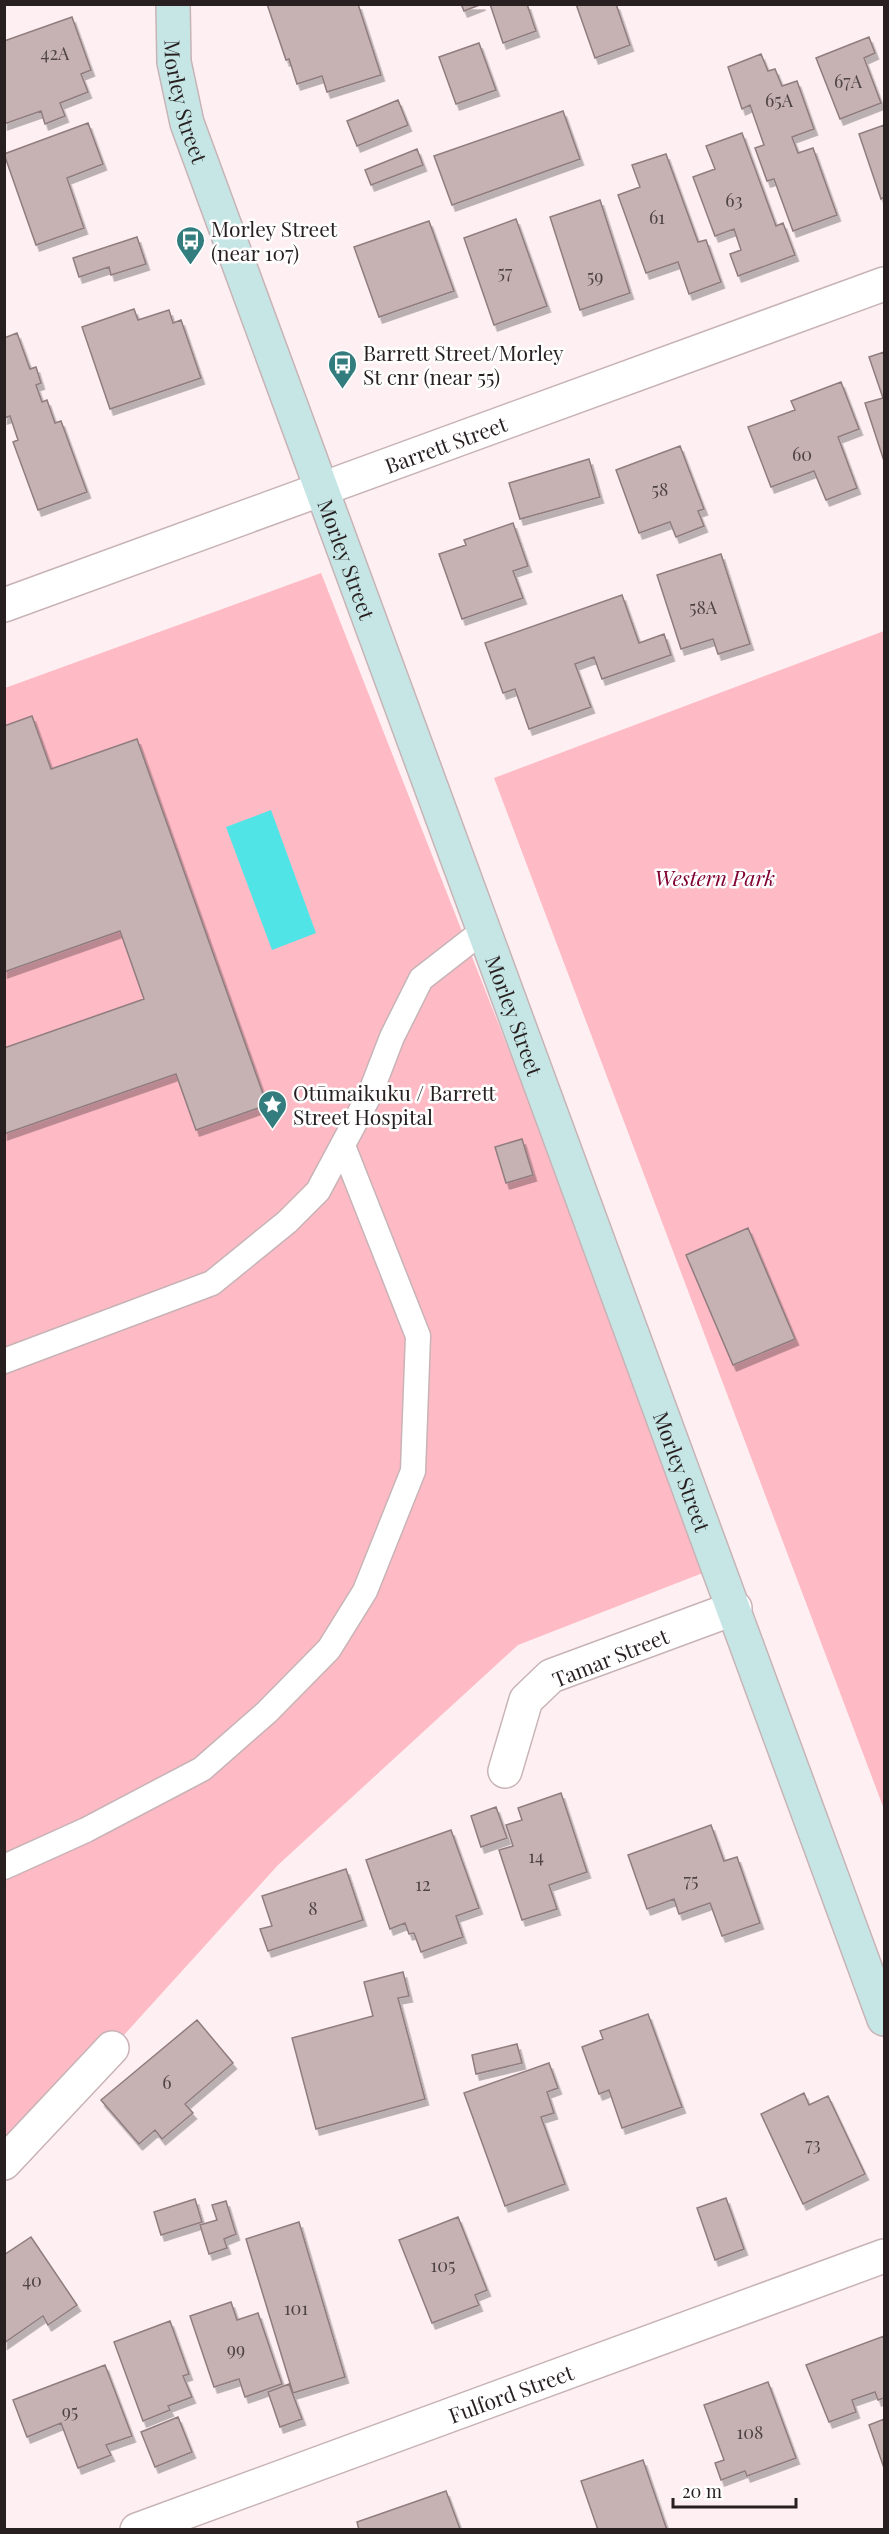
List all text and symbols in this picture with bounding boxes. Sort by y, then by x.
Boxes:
street label: Morley Street [159,40,215,168]
house number: 42A [41,41,70,65]
house number: 67A [834,69,863,93]
house number: 65A [765,88,794,112]
house number: 63 [725,188,743,212]
house number: 61 [649,205,665,229]
place label: Morley Street (near 107) [211,214,338,266]
bus stop icon: Morley Street (near 107) [174,224,206,266]
house number: 57 [498,260,513,284]
house number: 59 [587,264,603,288]
place label: Barrett Street/Morley St cnr (near 55) [363,338,564,390]
bus stop icon: Barrett Street/Morley St cnr (near 55) [326,348,358,390]
street label: Barrett Street [381,409,511,479]
house number: 60 [792,442,812,466]
house number: 58 [652,477,668,501]
street label: Morley Street [312,495,382,624]
house number: 58A [689,595,718,619]
park label: Western Park [655,863,775,891]
street label: Morley Street [480,951,550,1080]
place label: Otūmaikuku / Barrett Street Hospital [293,1078,496,1130]
place icon: Otūmaikuku / Barrett Street Hospital [256,1088,288,1130]
street label: Morley Street [648,1407,718,1536]
street label: Tamar Street [548,1621,673,1693]
house number: 14 [528,1844,544,1868]
house number: 75 [684,1868,698,1892]
house number: 12 [415,1872,431,1896]
house number: 8 [308,1896,318,1920]
house number: 6 [162,2070,172,2094]
house number: 73 [805,2132,821,2156]
house number: 105 [431,2253,455,2277]
house number: 40 [22,2268,42,2292]
house number: 101 [284,2296,308,2320]
house number: 99 [227,2337,245,2361]
street label: Fulford Street [444,2357,578,2429]
house number: 95 [62,2399,78,2423]
house number: 108 [737,2420,763,2444]
scale bar [673,2471,796,2509]
text: 20 m [682,2479,722,2503]

